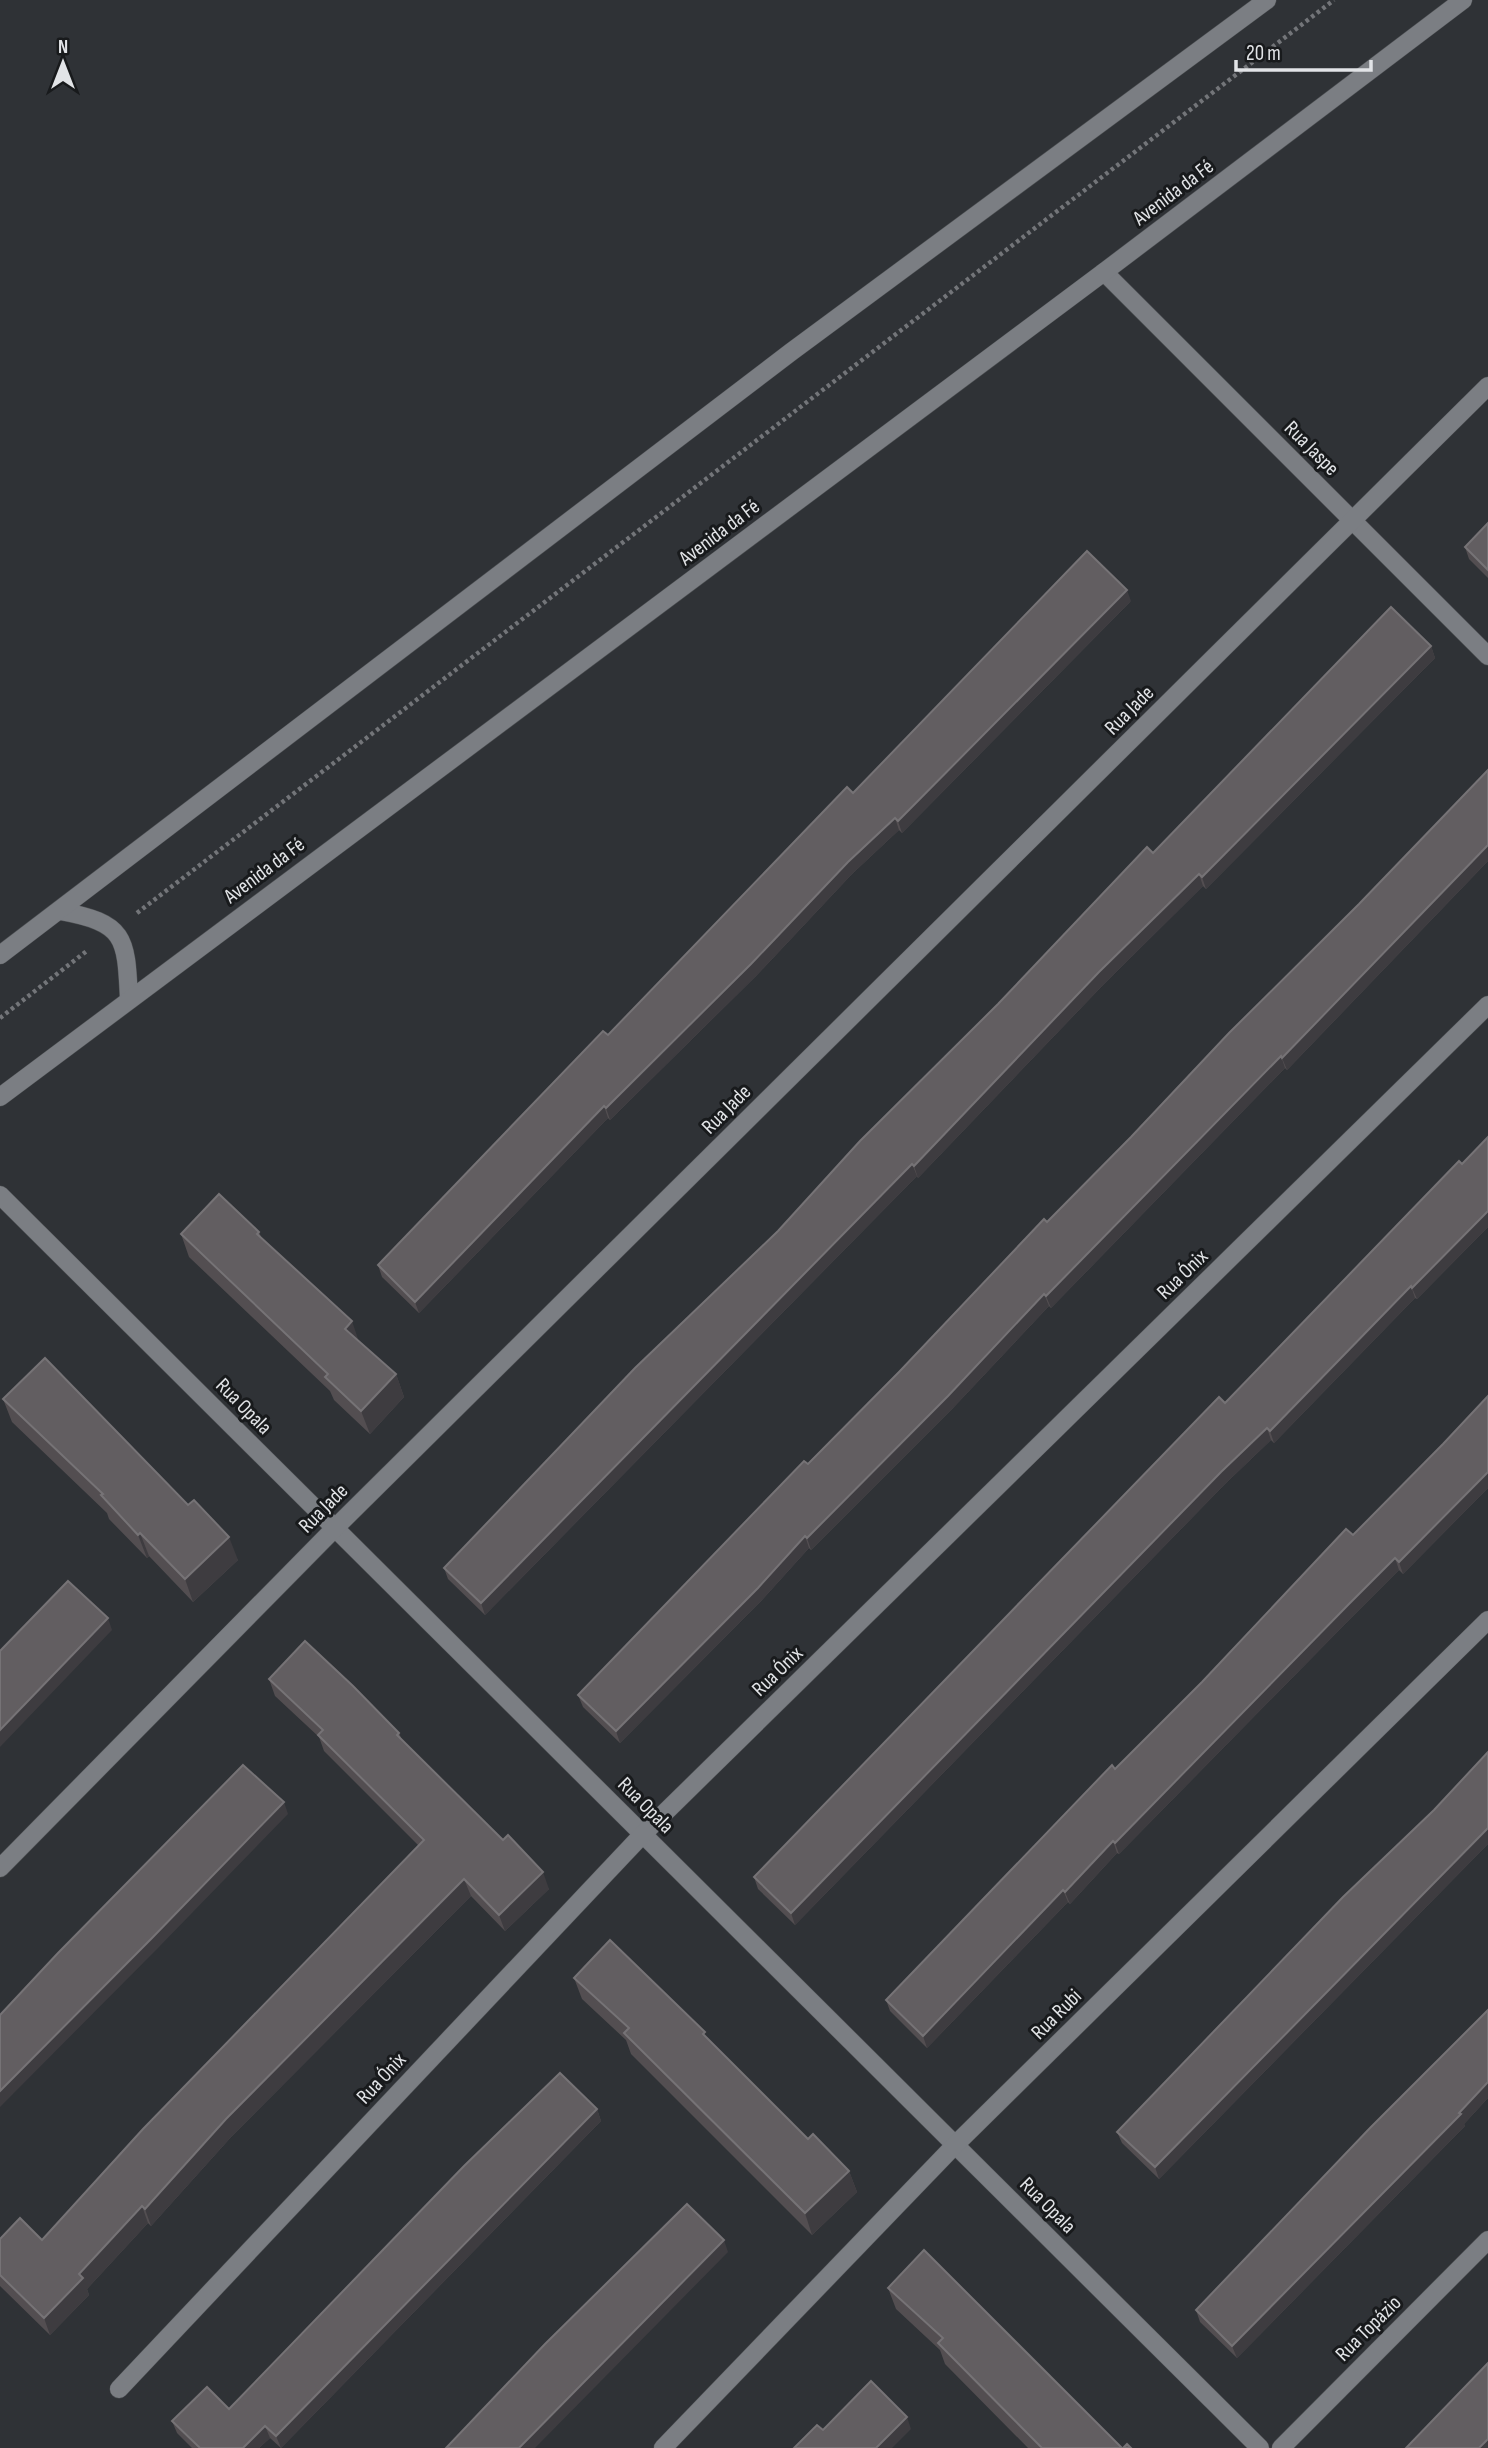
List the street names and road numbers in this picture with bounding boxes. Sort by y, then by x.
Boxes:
street label: Avenida da Fé [1127,154,1219,231]
street label: Rua Jaspe [1279,416,1344,481]
street label: Avenida da Fé [673,494,765,571]
street label: Rua Jade [1099,680,1159,740]
street label: Avenida da Fé [218,832,310,909]
street label: Rua Jade [696,1079,756,1139]
street label: Rua Ónix [1152,1244,1213,1305]
street label: Rua Opala [210,1373,277,1440]
street label: Rua Jade [293,1478,353,1538]
street label: Rua Ónix [747,1641,808,1702]
street label: Rua Opala [612,1772,679,1839]
street label: Rua Rubi [1026,1984,1087,2045]
street label: Rua Ónix [351,2047,411,2109]
street label: Rua Opala [1014,2172,1081,2239]
street label: Rua Topázio [1330,2290,1406,2366]

